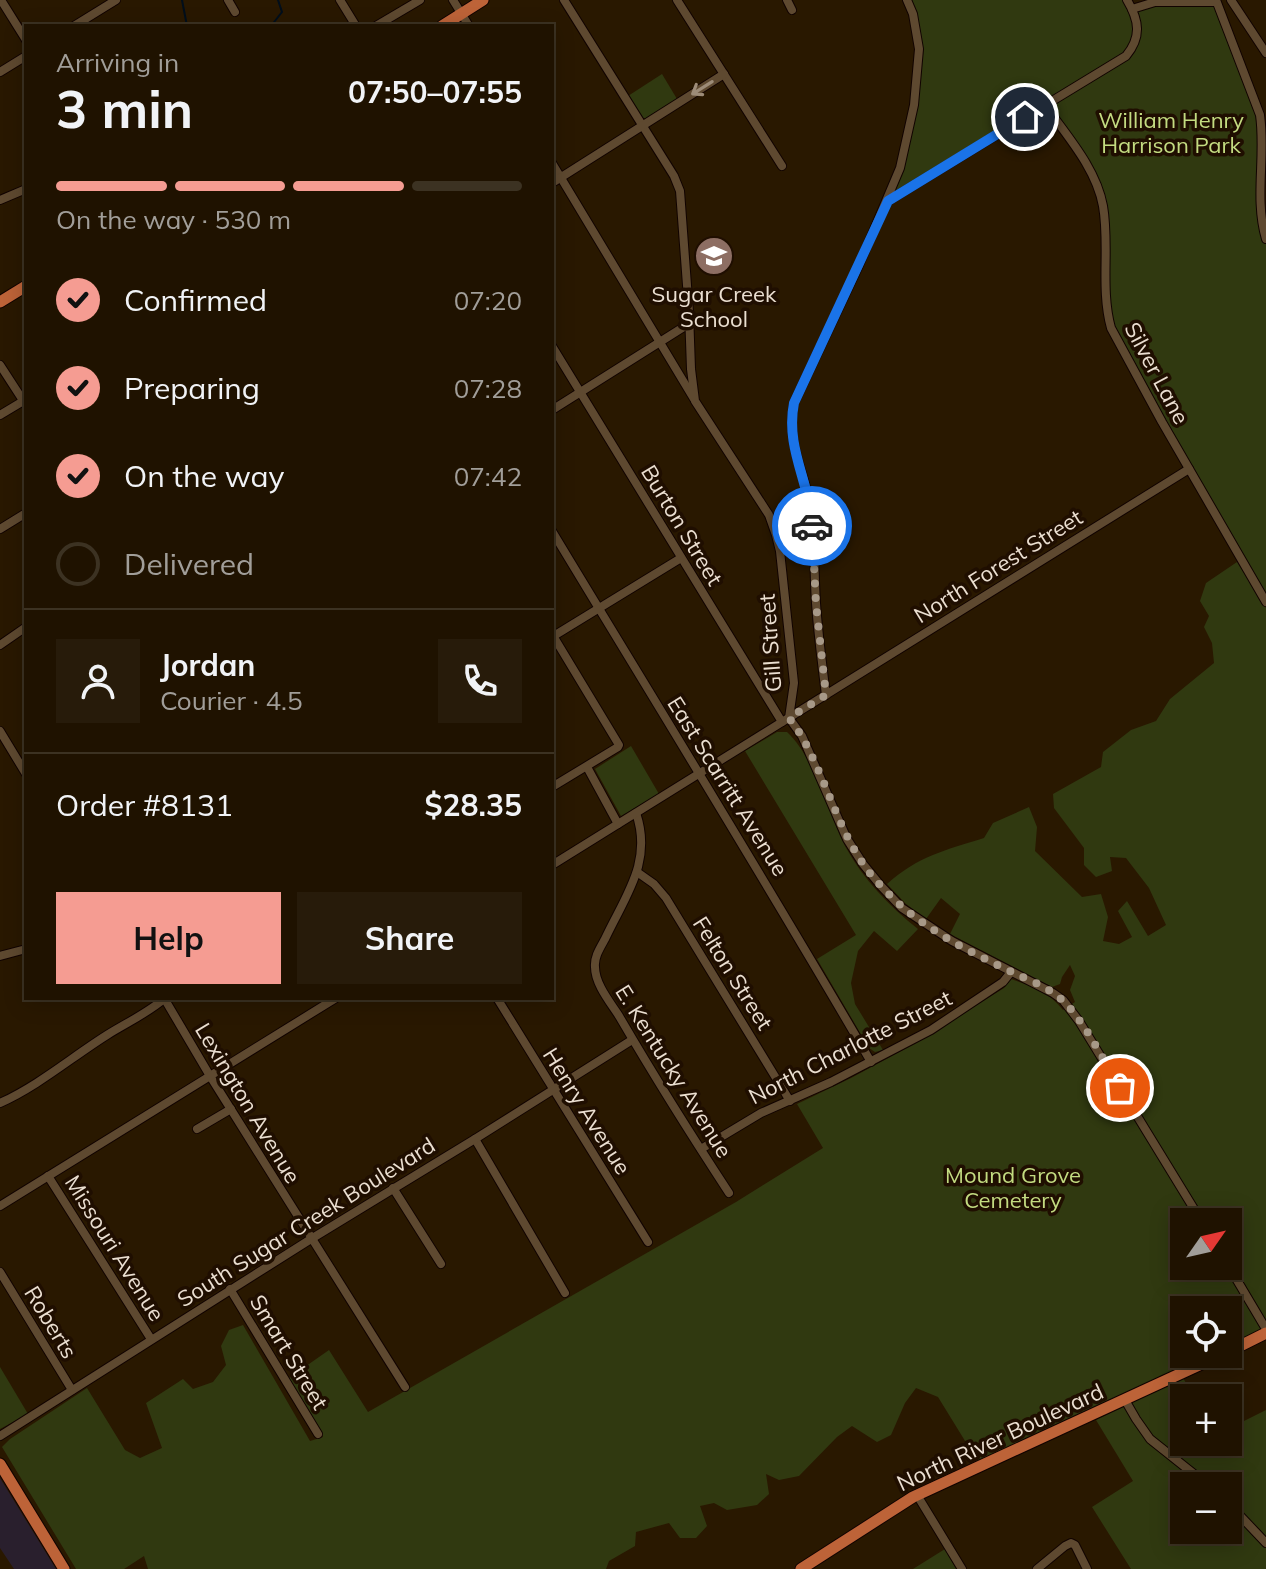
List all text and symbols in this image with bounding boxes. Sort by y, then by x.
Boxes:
text: Arriving in [56,46,179,79]
text: 07:50–07:55 [348,73,522,111]
text: 3 min [56,76,193,141]
one-way arrow [691,80,714,96]
pin [991,83,1059,151]
icon: home [1003,95,1047,139]
park label: William Henry Harrison Park [1098,106,1244,159]
text: On the way · 530 m [56,203,291,236]
school or university icon: Sugar Creek School [693,235,735,277]
icon: check [56,278,100,322]
place label: Sugar Creek School [652,280,777,333]
text: Confirmed [124,281,267,319]
text: 07:20 [454,284,522,317]
street label: Silver Lane [1118,317,1196,429]
icon: check [56,366,100,410]
text: Preparing [124,369,260,407]
text: 07:28 [454,372,522,405]
icon: check [56,454,100,498]
text: On the way [124,457,284,495]
text: 07:42 [454,460,522,493]
street label: Burton Street [635,460,729,591]
courier [772,486,852,566]
street label: North Forest Street [909,503,1088,629]
icon: car [790,504,834,548]
text: Delivered [124,545,254,583]
street label: Gill Street [753,593,787,693]
button: person [56,639,140,723]
button: phone [438,639,522,723]
text: Jordan [160,646,255,684]
text: Courier · 4.5 [160,684,303,717]
street label: East Scarritt Avenue [661,691,795,881]
text: Order #8131 [56,786,233,824]
text: $28.35 [425,786,522,824]
button: Help [56,892,281,984]
button: Share [297,892,522,984]
street label: Felton Street [687,911,779,1035]
street label: E. Kentucky Avenue [609,979,739,1163]
street label: North Charlotte Street [744,983,957,1110]
street label: Lexington Avenue [189,1018,307,1188]
street label: Henry Avenue [537,1042,637,1180]
pin [1086,1054,1154,1122]
icon: bag [1098,1066,1142,1110]
street label: South Sugar Creek Boulevard [172,1131,440,1313]
park label: Mound Grove Cemetery [945,1161,1081,1214]
street label: Missouri Avenue [59,1170,171,1326]
north arrow [1170,1208,1242,1280]
map controls [1170,1208,1242,1544]
street label: Roberts [18,1281,84,1363]
street label: Smart Street [244,1289,334,1415]
button: locate [1170,1296,1242,1368]
street label: North River Boulevard [892,1377,1108,1497]
button: + [1170,1384,1242,1456]
button: − [1170,1472,1242,1544]

